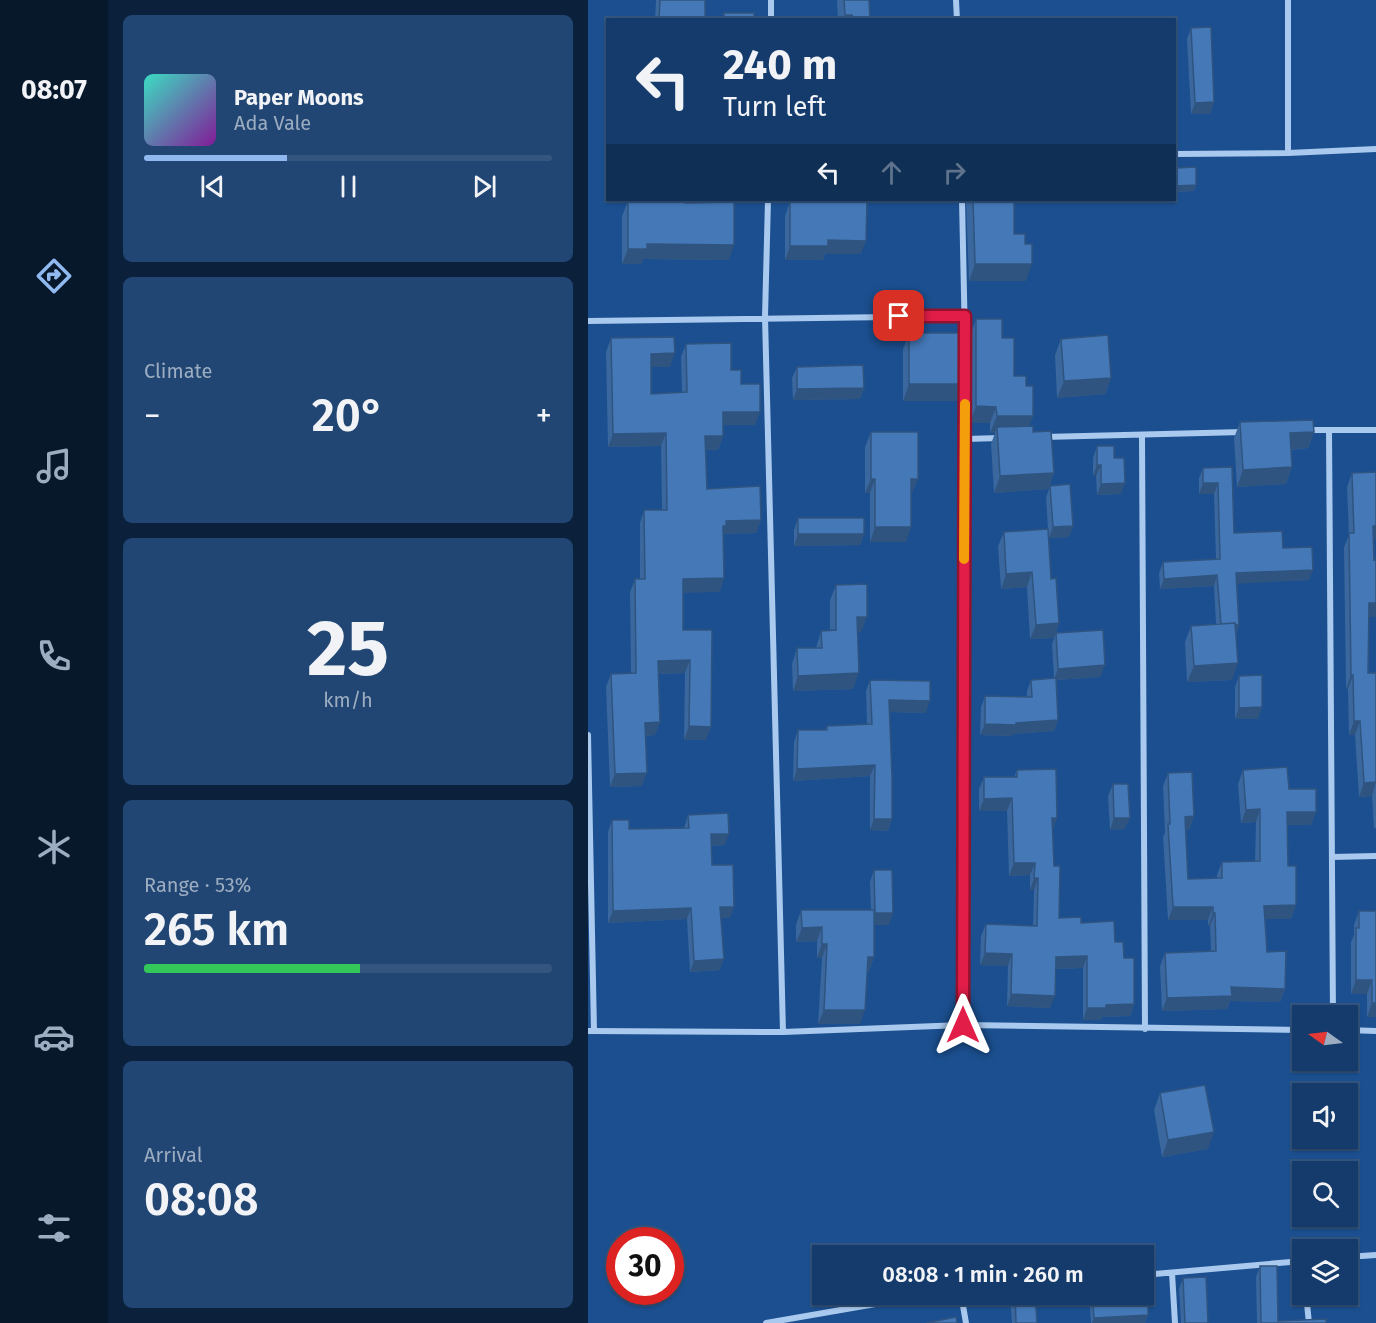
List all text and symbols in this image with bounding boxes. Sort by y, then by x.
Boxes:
text: 240 m [723,40,837,90]
icon: left [624,42,702,120]
text: 08:07 [21,74,87,106]
text: Paper Moons [234,84,364,111]
text: Turn left [723,91,826,123]
text: Ada Vale [234,111,311,135]
icon: left [812,156,845,189]
icon: ahead [875,156,908,189]
icon: right [938,156,971,189]
icon: previous [196,170,229,203]
icon: pause [332,170,365,203]
icon: next [468,170,501,203]
icon: directions [33,255,75,297]
pin [873,290,924,341]
icon: arrive [882,299,915,332]
text: Climate [144,359,212,383]
text: 20° [312,389,384,443]
text: − [144,396,161,436]
text: + [536,396,552,436]
icon: music [33,445,75,487]
text: 25 [307,602,389,696]
icon: phone [33,635,75,677]
text: km/h [323,688,373,712]
icon: climate [33,826,75,868]
text: Range · 53% [144,873,251,897]
text: 265 km [144,903,289,957]
position arrow [931,993,995,1057]
north arrow [1292,1005,1358,1071]
map controls [1292,1005,1358,1305]
icon: car [33,1016,75,1058]
button: sound [1292,1083,1358,1149]
text: Arrival [144,1143,203,1167]
button: search [1292,1161,1358,1227]
text: 08:08 [144,1173,259,1227]
icon: filters [33,1207,75,1249]
speed limit sign: 30 [606,1227,684,1305]
button: layers [1292,1239,1358,1305]
text: 08:08 · 1 min · 260 m [882,1261,1084,1288]

